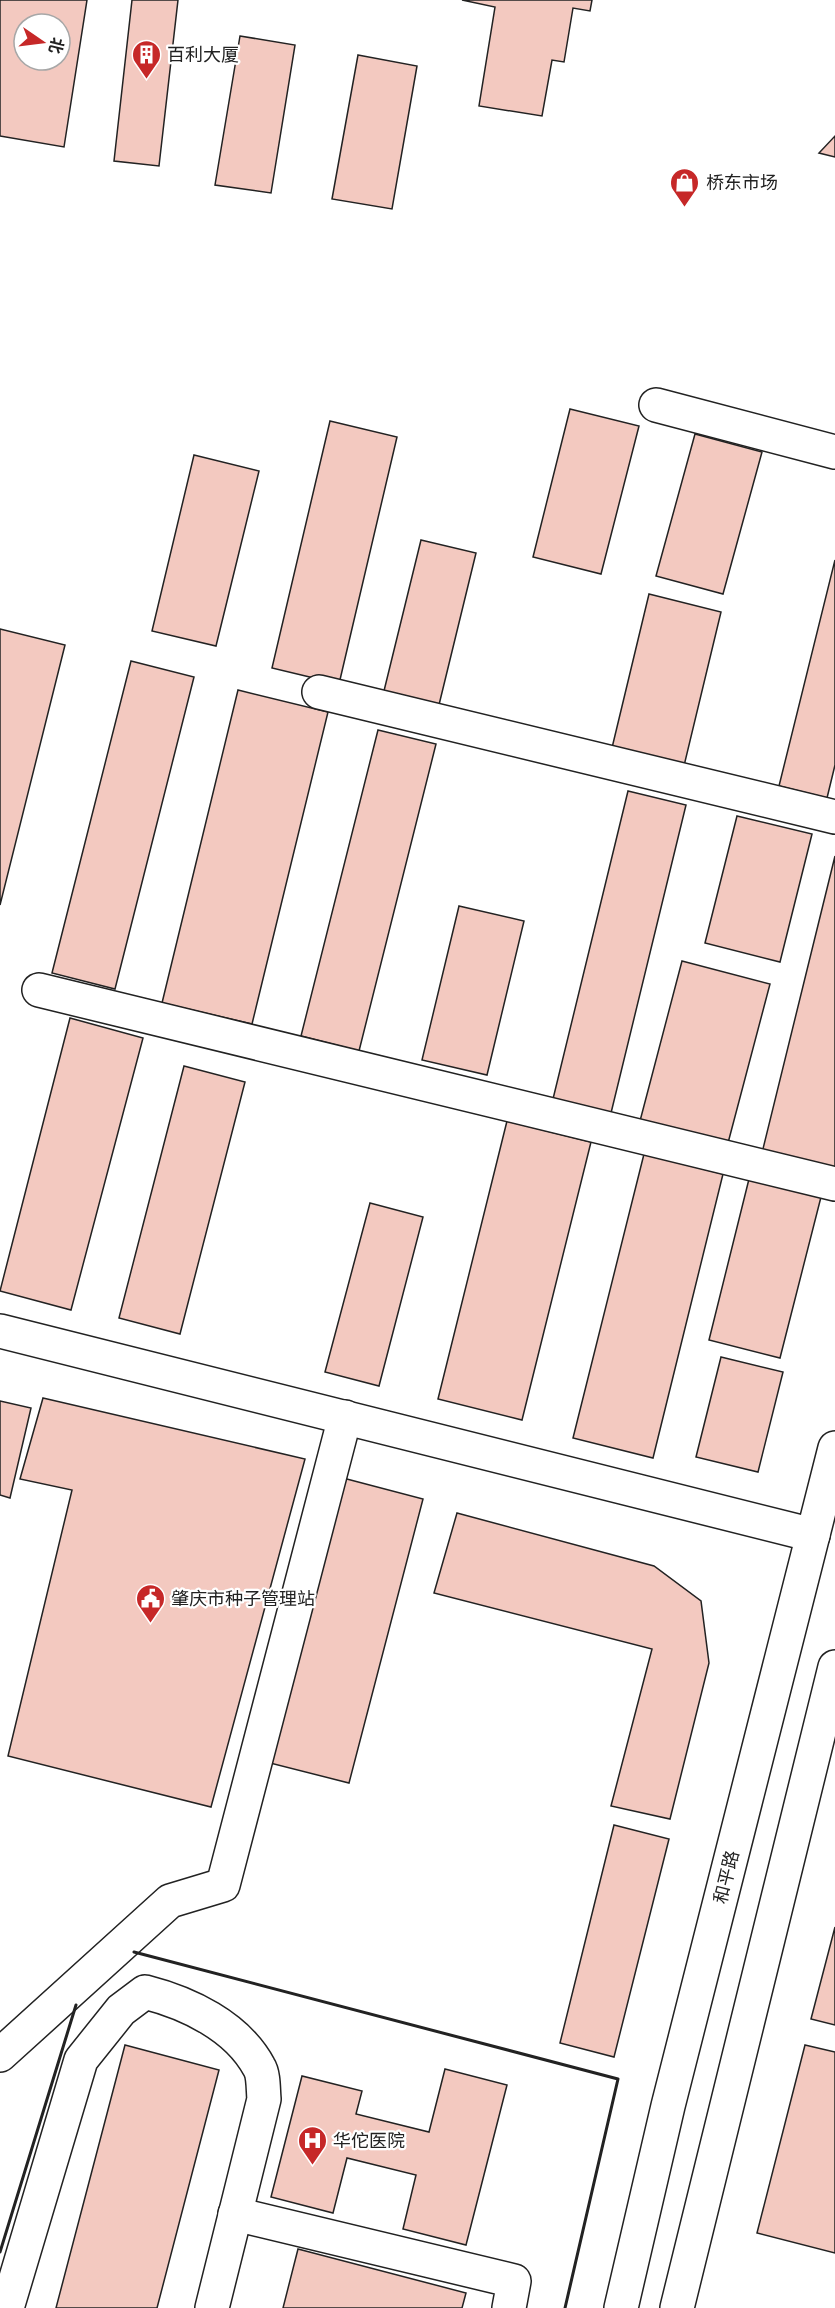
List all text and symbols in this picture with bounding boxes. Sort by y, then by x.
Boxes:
north arrow [12,12,72,72]
text: 北 [45,35,67,56]
building icon: 百利大厦 [130,38,162,80]
place label: 百利大厦 [167,44,239,65]
shop icon: 桥东市场 [669,166,701,208]
place label: 桥东市场 [706,172,778,193]
public building icon: 肇庆市种子管理站 [134,1582,166,1624]
place label: 肇庆市种子管理站 [171,1588,315,1609]
street label: 和平路 [709,1848,743,1906]
hospital icon: 华佗医院 [296,2124,328,2166]
place label: 华佗医院 [333,2130,405,2151]

